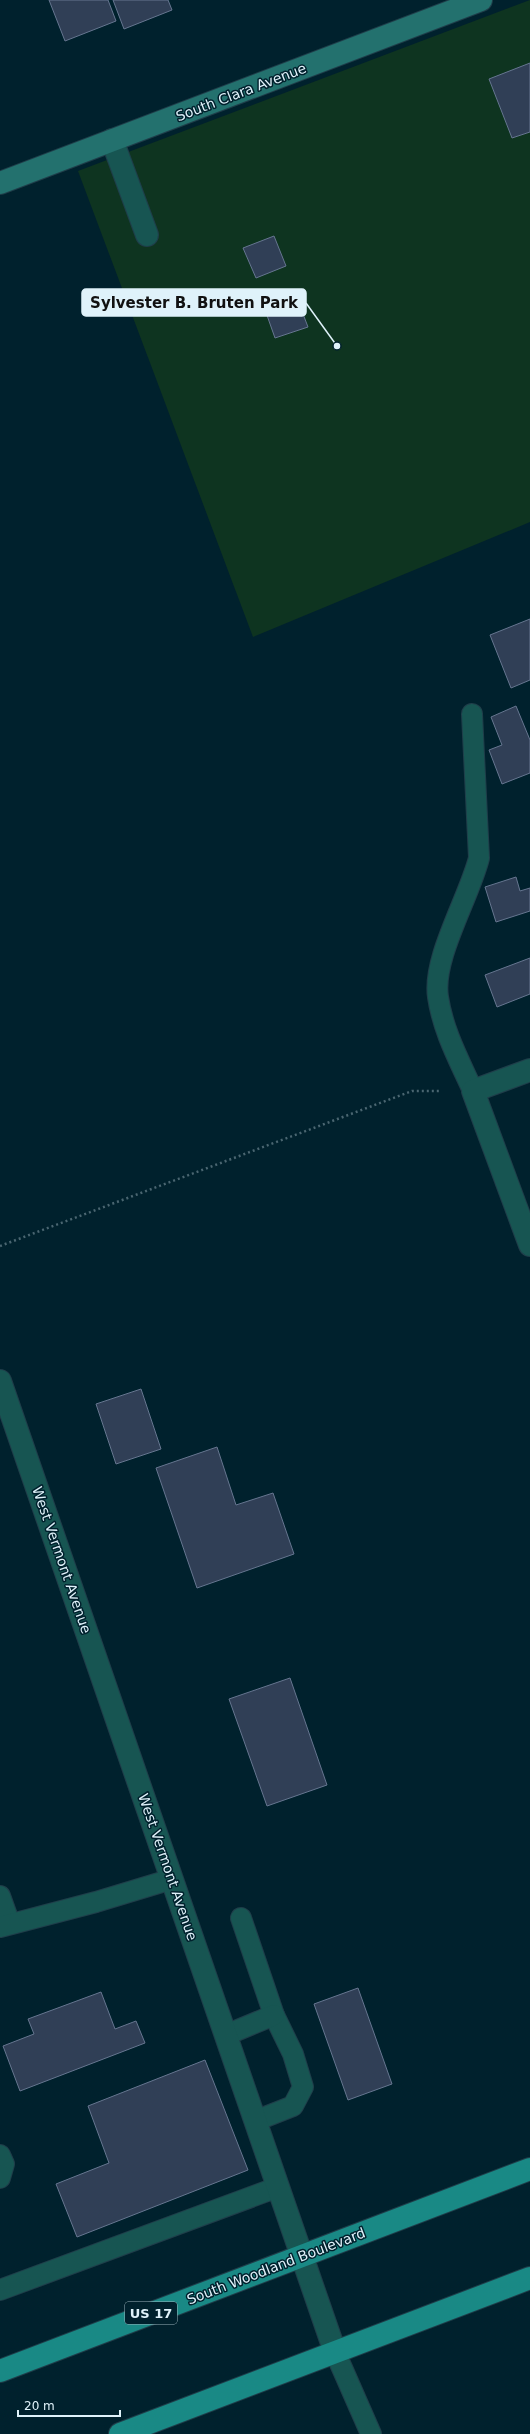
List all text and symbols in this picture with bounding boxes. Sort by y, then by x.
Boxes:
street label: South Clara Avenue [174,60,308,124]
callout: Sylvester B. Bruten Park [82,289,306,316]
text: Sylvester B. Bruten Park [90,294,299,312]
street label: West Vermont Avenue [29,1484,95,1636]
street label: West Vermont Avenue [135,1791,201,1943]
street label: South Woodland Boulevard [185,2225,367,2307]
road number: US 17 [125,2302,177,2324]
scale bar [18,2392,120,2418]
text: 20 m [24,2399,55,2413]

